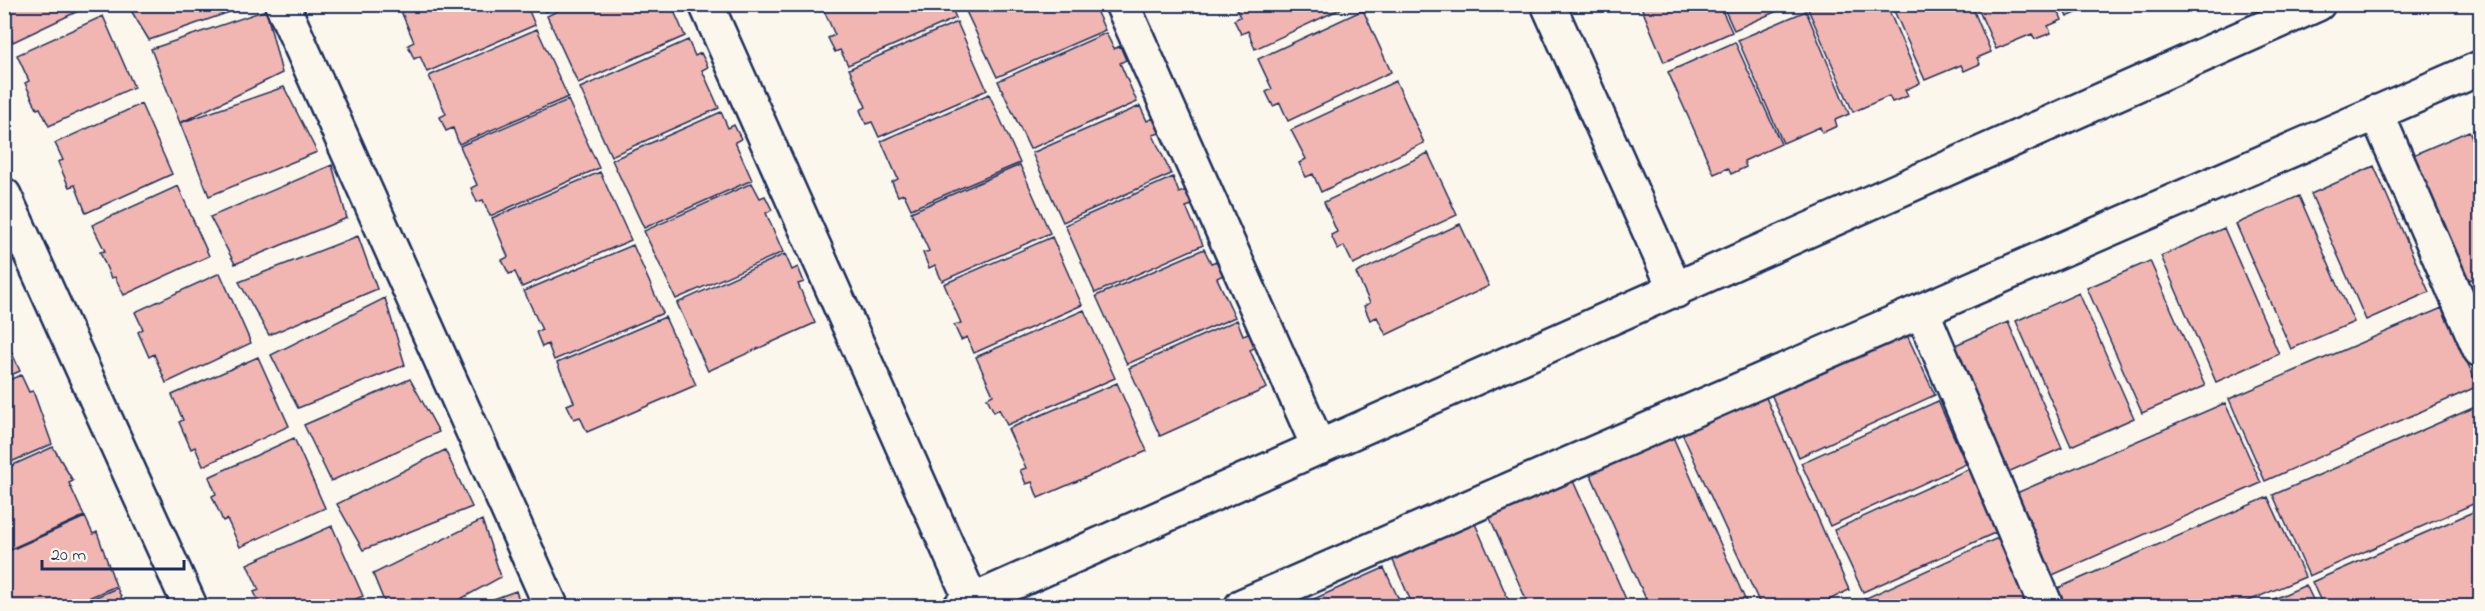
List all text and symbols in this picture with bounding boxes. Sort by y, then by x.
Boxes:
scale bar [42,533,184,571]
text: 20 m [51,543,86,569]

